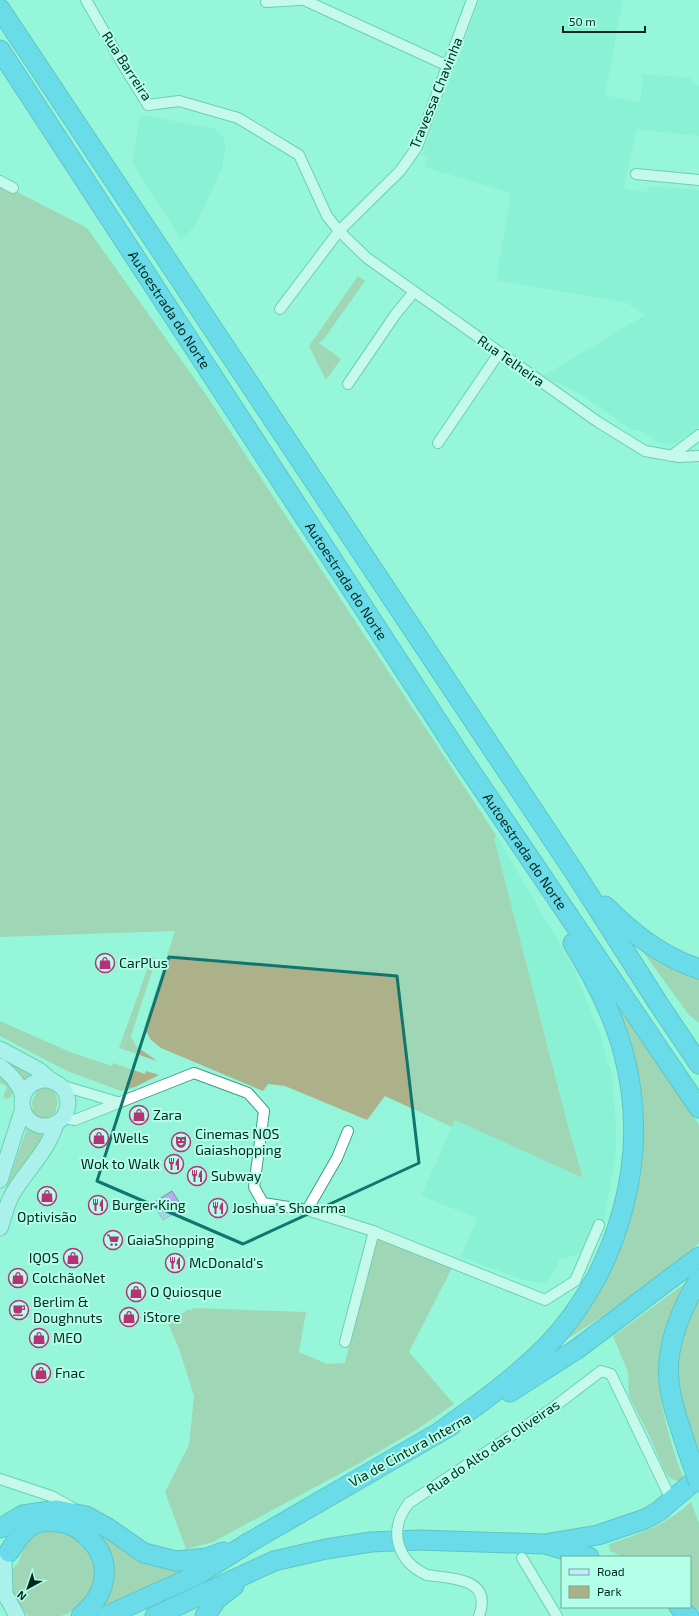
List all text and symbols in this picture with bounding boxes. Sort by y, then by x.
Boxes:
scale bar [563,8,645,34]
text: 50 m [569,14,596,28]
street label: Rua Barreira [99,28,156,104]
street label: Travessa Chavinha [405,35,466,151]
street label: Autoestrada do Norte [125,247,214,372]
street label: Rua Telheira [475,331,548,390]
street label: Autoestrada do Norte [302,519,391,643]
street label: Autoestrada do Norte [480,789,571,913]
shop icon: CarPlus [94,952,116,974]
place label: CarPlus [119,954,168,971]
shop icon: Zara [128,1104,150,1126]
place label: Zara [153,1106,182,1123]
place label: Cinemas NOS Gaiashopping [195,1125,282,1158]
shop icon: Wells [88,1127,110,1149]
place label: Wells [113,1129,149,1146]
theatre icon: Cinemas NOS Gaiashopping [170,1131,192,1153]
restaurant icon: Wok to Walk [163,1153,185,1175]
place label: Wok to Walk [81,1155,160,1172]
restaurant icon: Subway [186,1165,208,1187]
place label: Subway [211,1167,262,1184]
shop icon: Optivisão [36,1185,58,1207]
restaurant icon: Burger King [87,1194,109,1216]
place label: Burger King [112,1196,186,1213]
restaurant icon: Joshua's Shoarma [207,1197,229,1219]
place label: Joshua's Shoarma [232,1199,346,1216]
place label: Optivisão [17,1208,77,1225]
supermarket icon: GaiaShopping [102,1229,124,1251]
place label: GaiaShopping [127,1231,214,1248]
shop icon: IQOS [62,1247,84,1269]
place label: IQOS [29,1249,59,1266]
restaurant icon: McDonald's [164,1252,186,1274]
place label: McDonald's [189,1254,263,1271]
shop icon: ColchãoNet [7,1267,29,1289]
place label: ColchãoNet [32,1269,105,1286]
shop icon: O Quiosque [125,1281,147,1303]
place label: O Quiosque [150,1283,222,1300]
place label: Berlim & Doughnuts [33,1293,103,1326]
cafe icon: Berlim & Doughnuts [8,1299,30,1321]
shop icon: iStore [118,1306,140,1328]
place label: iStore [143,1308,180,1325]
shop icon: MEO [28,1327,50,1349]
place label: MEO [53,1329,82,1346]
shop icon: Fnac [30,1362,52,1384]
place label: Fnac [55,1364,85,1381]
street label: Rua do Alto das Oliveiras [423,1396,563,1498]
street label: Via de Cintura Interna [346,1409,474,1490]
legend [561,1556,691,1608]
text: Road [597,1564,625,1578]
north arrow [8,1568,48,1608]
text: Park [597,1584,622,1598]
text: N [14,1588,28,1604]

